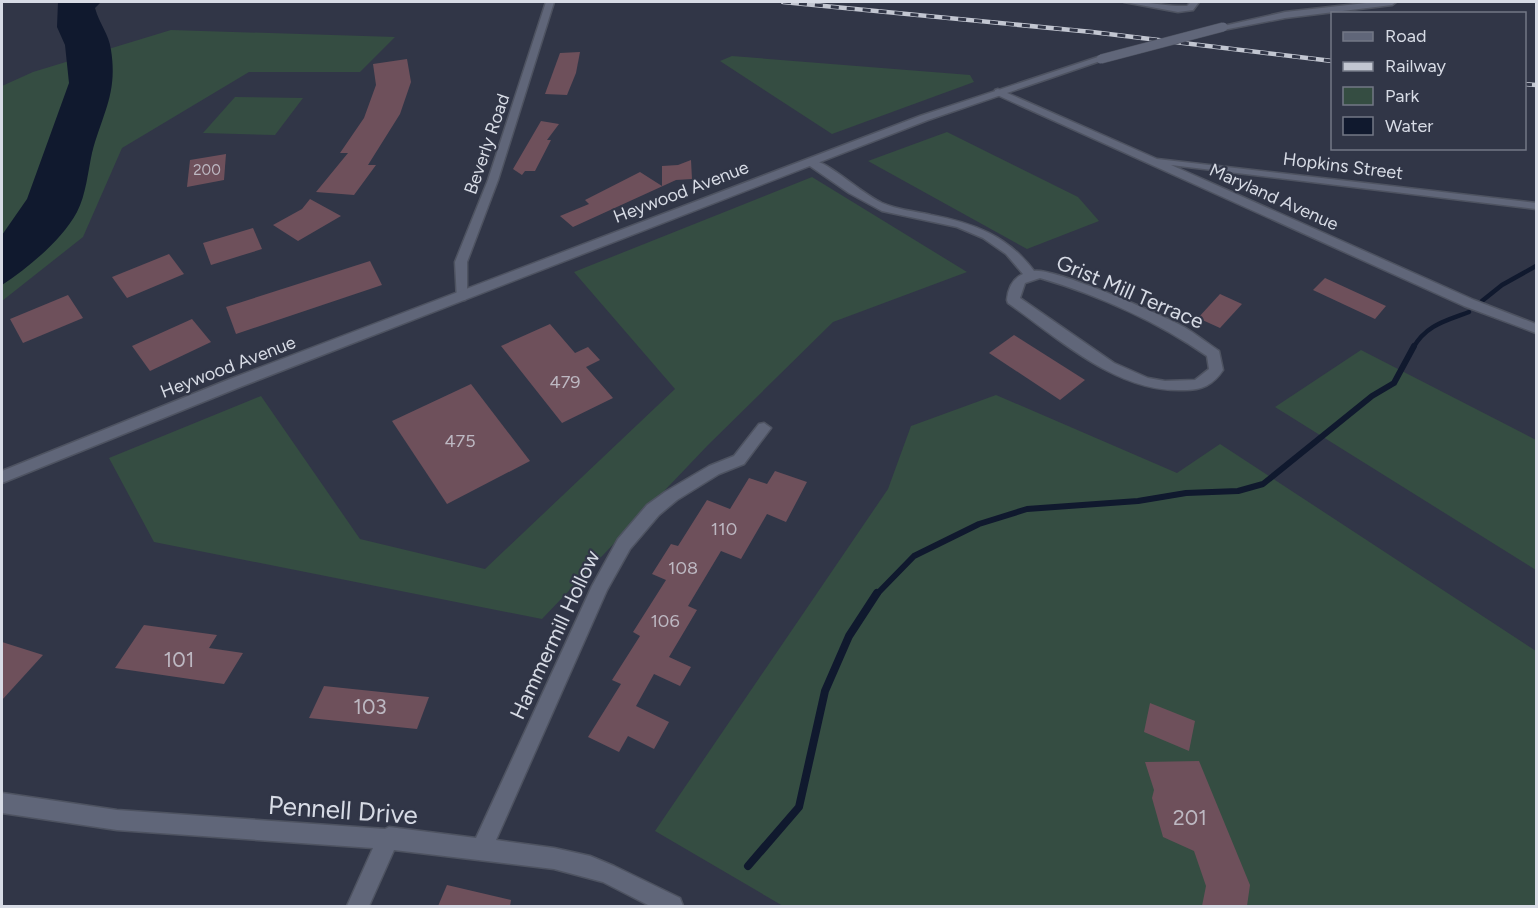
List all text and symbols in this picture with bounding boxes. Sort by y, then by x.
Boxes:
legend [1331,12,1526,150]
text: Road [1385,25,1426,47]
text: Railway [1385,55,1447,77]
text: Park [1385,85,1420,107]
street label: Beverly Road [460,91,514,197]
text: Water [1385,115,1433,137]
street label: Hopkins Street [1282,148,1404,184]
street label: Heywood Avenue [610,156,752,228]
street label: Maryland Avenue [1206,159,1342,235]
house number: 200 [193,161,221,179]
street label: Grist Mill Terrace [1053,249,1208,334]
street label: Heywood Avenue [157,331,299,403]
house number: 479 [549,371,581,393]
house number: 475 [444,430,476,452]
house number: 110 [711,518,737,540]
street label: Hammermill Hollow [504,546,605,723]
house number: 108 [668,557,698,579]
house number: 106 [650,610,680,632]
house number: 101 [164,647,194,672]
house number: 103 [353,694,387,719]
street label: Pennell Drive [267,789,419,831]
house number: 201 [1173,805,1207,830]

